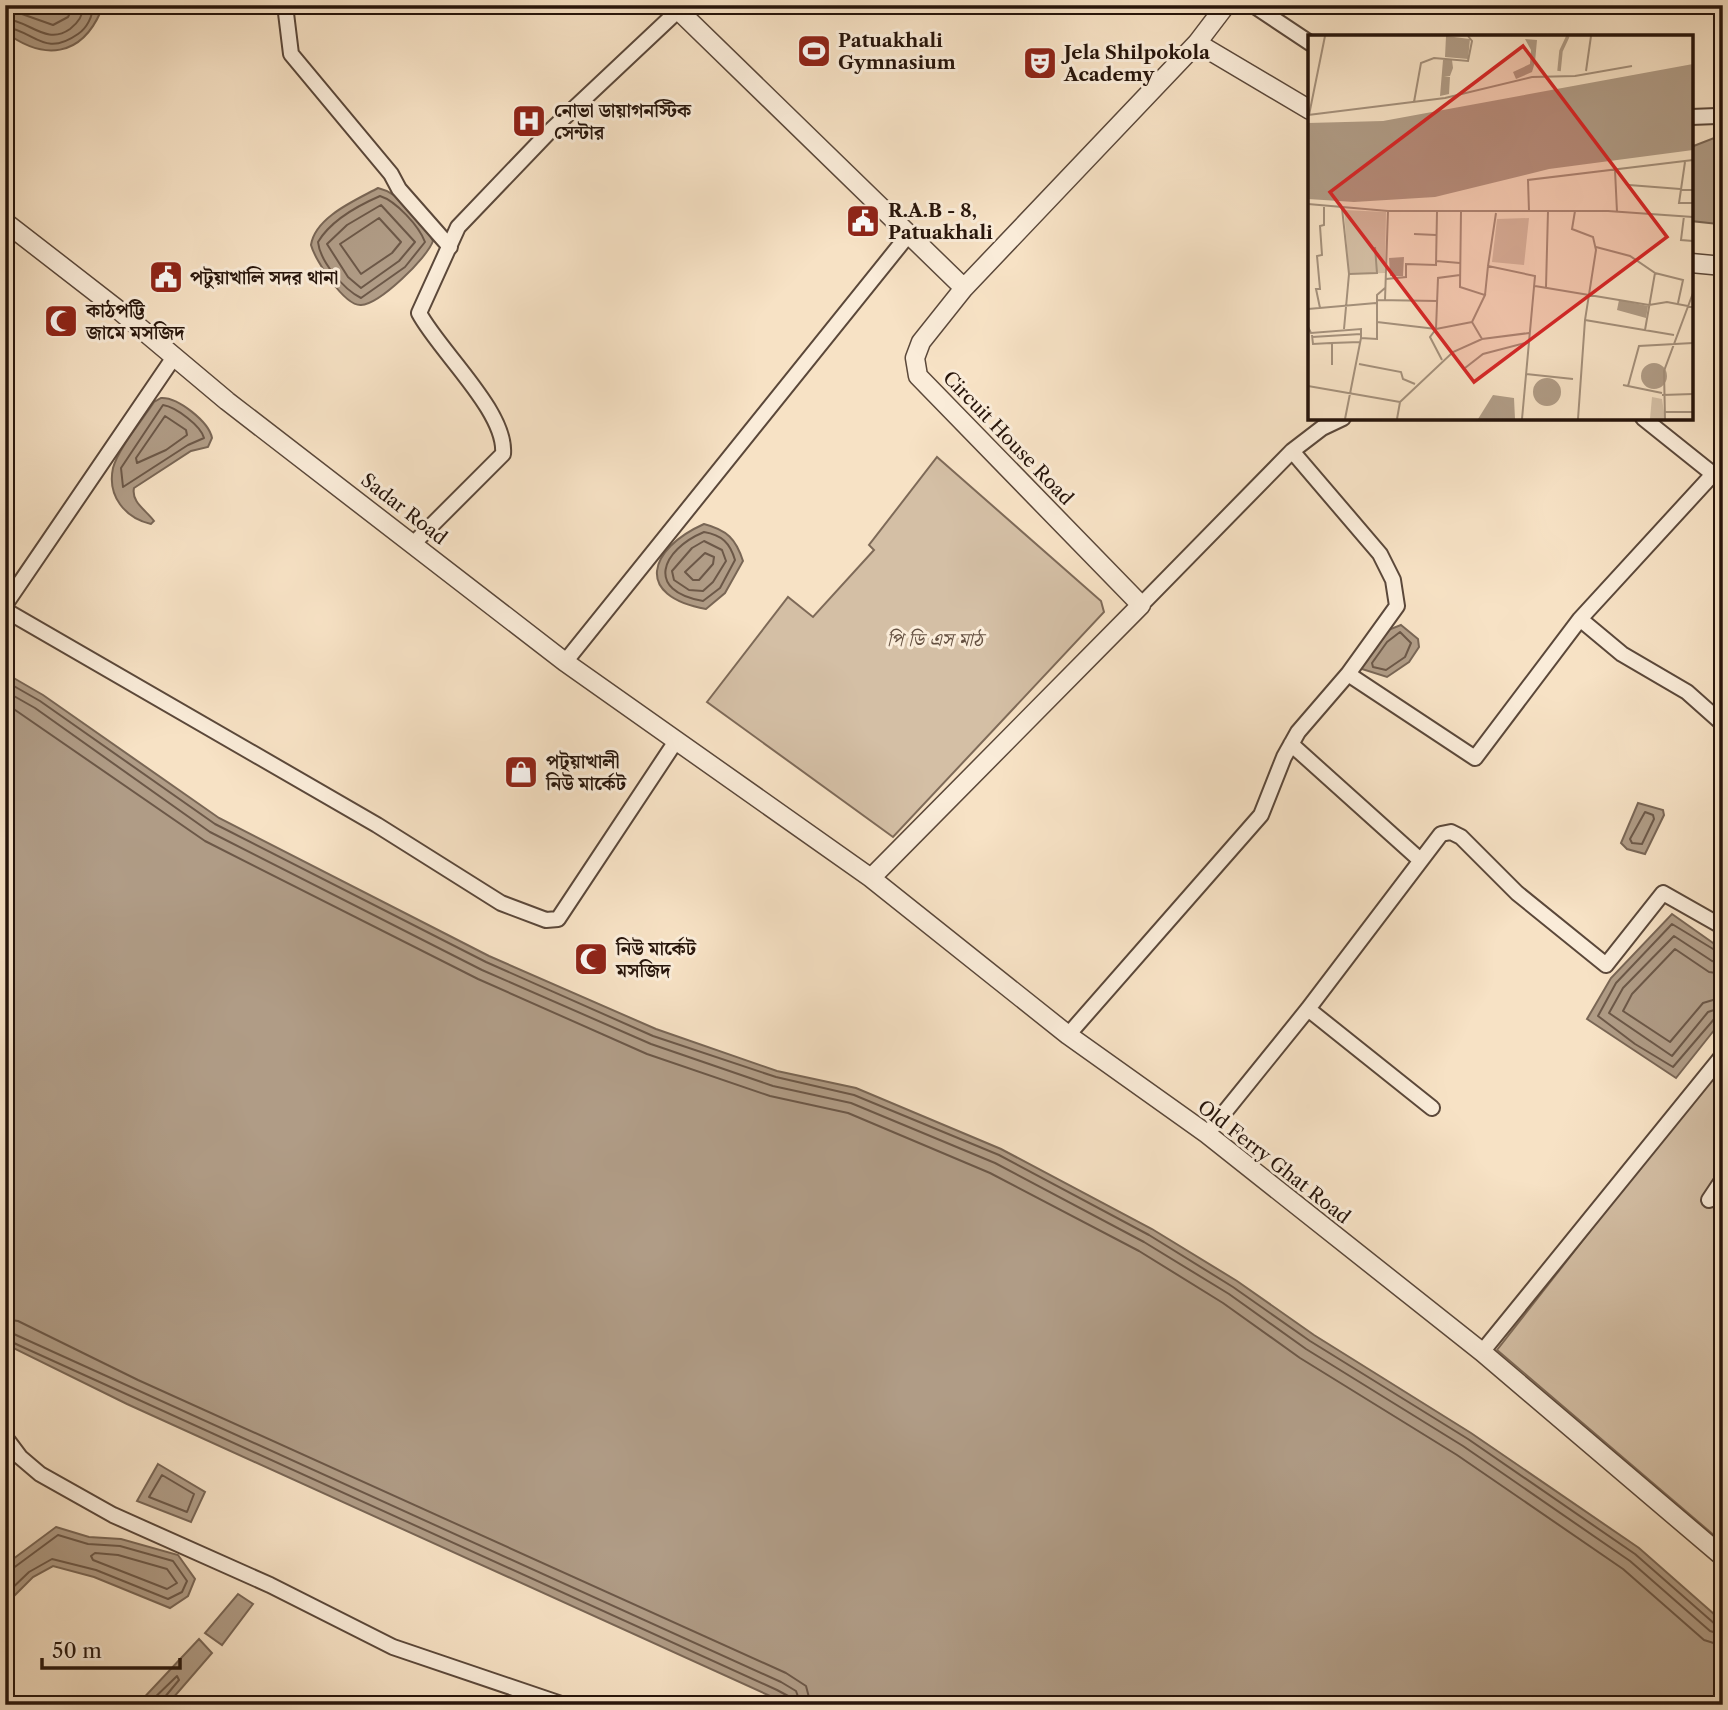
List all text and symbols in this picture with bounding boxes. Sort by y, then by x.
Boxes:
place label: Patuakhali Gymnasium [838,29,956,74]
sports icon: Patuakhali Gymnasium [795,32,833,70]
inset map [1308,35,1693,420]
place label: Jela Shilpokola Academy [1061,41,1211,86]
theatre icon: Jela Shilpokola Academy [1021,44,1059,82]
place label: নোভা ডায়াগনস্টিক সেন্টার [554,99,692,144]
hospital icon: নোভা ডায়াগনস্টিক সেন্টার [510,102,548,140]
place label: R.A.B - 8, Patuakhali [888,199,993,244]
public building icon: R.A.B - 8, Patuakhali [844,202,882,240]
public building icon: পটুয়াখালি সদর থানা [147,258,185,296]
place label: পটুয়াখালি সদর থানা [190,266,338,289]
place label: কাঠপট্টি জামে মসজিদ [85,299,186,344]
mosque icon: কাঠপট্টি জামে মসজিদ [42,302,80,340]
street label: Circuit House Road [938,366,1078,510]
street label: Sadar Road [356,468,452,550]
park label: পি ডি এস মাঠ [887,628,987,651]
place label: পটুয়াখালী নিউ মার্কেট [545,750,628,795]
shop icon: পটুয়াখালী নিউ মার্কেট [502,753,540,791]
place label: নিউ মার্কেট মসজিদ [615,936,698,982]
mosque icon: নিউ মার্কেট মসজিদ [572,940,610,978]
street label: Old Ferry Ghat Road [1193,1095,1355,1229]
scale bar [42,1626,180,1670]
text: 50 m [52,1638,102,1663]

